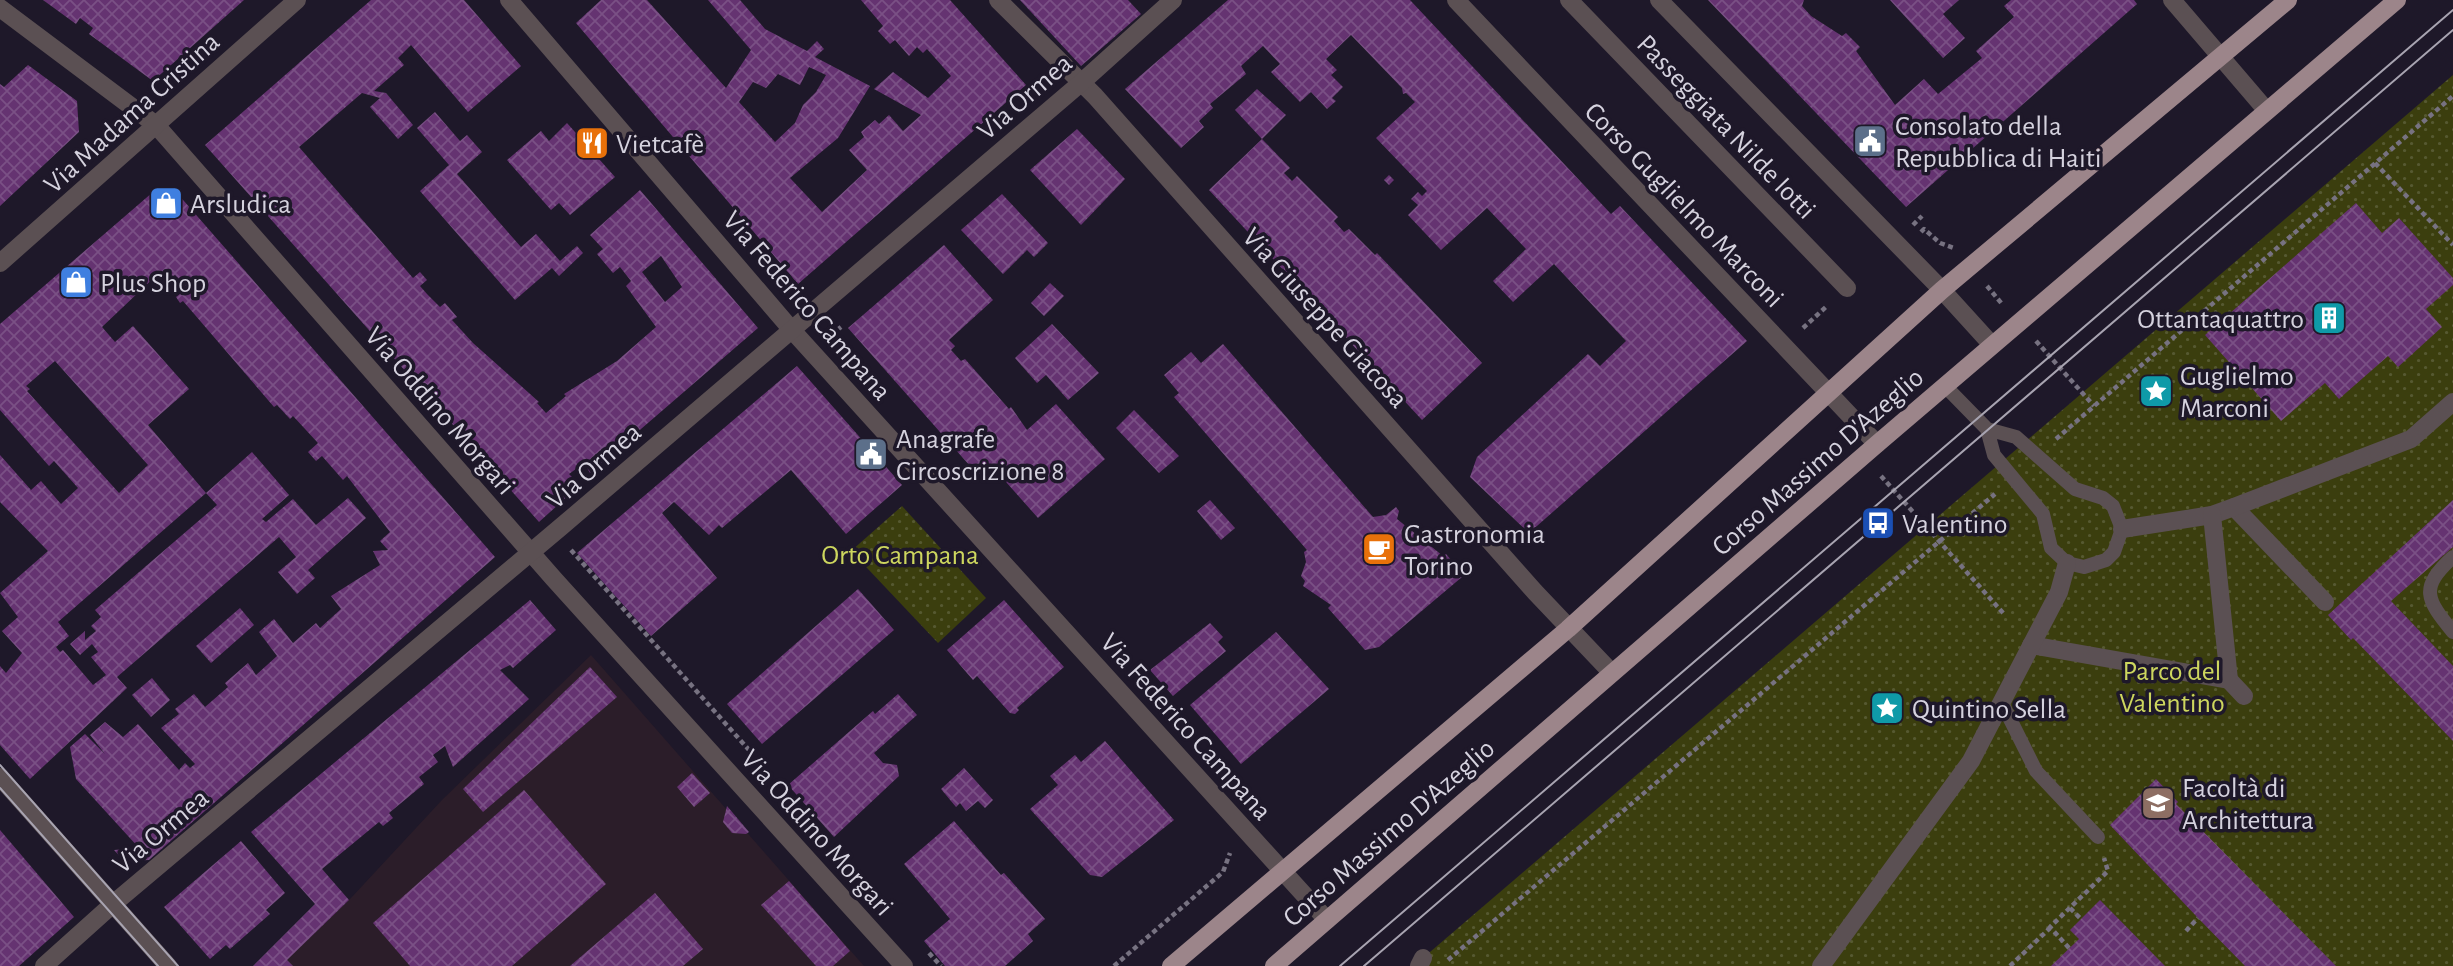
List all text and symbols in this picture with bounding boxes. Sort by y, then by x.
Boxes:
street label: Via Madama Cristina [39,28,225,199]
street label: Passeggiata Nilde Iotti [1631,30,1820,225]
street label: Via Ormea [973,49,1078,146]
street label: Corso Guglielmo Marconi [1579,98,1788,313]
place label: Consolato della Repubblica di Haiti [1895,113,2101,173]
public building icon: Consolato della Repubblica di Haiti [1851,122,1889,160]
restaurant icon: Vietcafè [573,124,611,162]
place label: Vietcafè [616,131,704,159]
shop icon: Arsludica [147,184,185,222]
place label: Arsludica [190,191,291,219]
street label: Via Federico Campana [717,206,896,406]
street label: Via Giuseppe Giacosa [1237,223,1412,414]
shop icon: Plus Shop [57,263,95,301]
place label: Plus Shop [100,270,206,298]
building icon: Ottantaquattro [2310,299,2348,337]
place label: Ottantaquattro [2137,306,2304,334]
street label: Via Oddino Morgari [359,322,520,501]
street label: Corso Massimo D'Azeglio [1707,363,1929,562]
place label: Guglielmo Marconi [2180,363,2294,423]
place icon: Guglielmo Marconi [2137,372,2175,410]
street label: Via Ormea [542,418,647,515]
place label: Anagrafe Circoscrizione 8 [896,426,1065,486]
public building icon: Anagrafe Circoscrizione 8 [852,435,890,473]
bus stop icon: Valentino [1859,504,1897,542]
place label: Valentino [1902,511,2007,539]
place label: Gastronomia Torino [1404,521,1545,581]
cafe icon: Gastronomia Torino [1360,530,1398,568]
park label: Orto Campana [821,542,979,570]
street label: Via Federico Campana [1095,629,1276,826]
park label: Parco del Valentino [2119,658,2225,718]
place icon: Quintino Sella [1868,689,1906,727]
place label: Quintino Sella [1912,696,2066,724]
street label: Corso Massimo D'Azeglio [1278,734,1500,933]
street label: Via Oddino Morgari [735,745,898,922]
place label: Facoltà di Architettura [2182,775,2314,835]
street label: Via Ormea [108,784,214,879]
school or university icon: Facoltà di Architettura [2139,784,2177,822]

